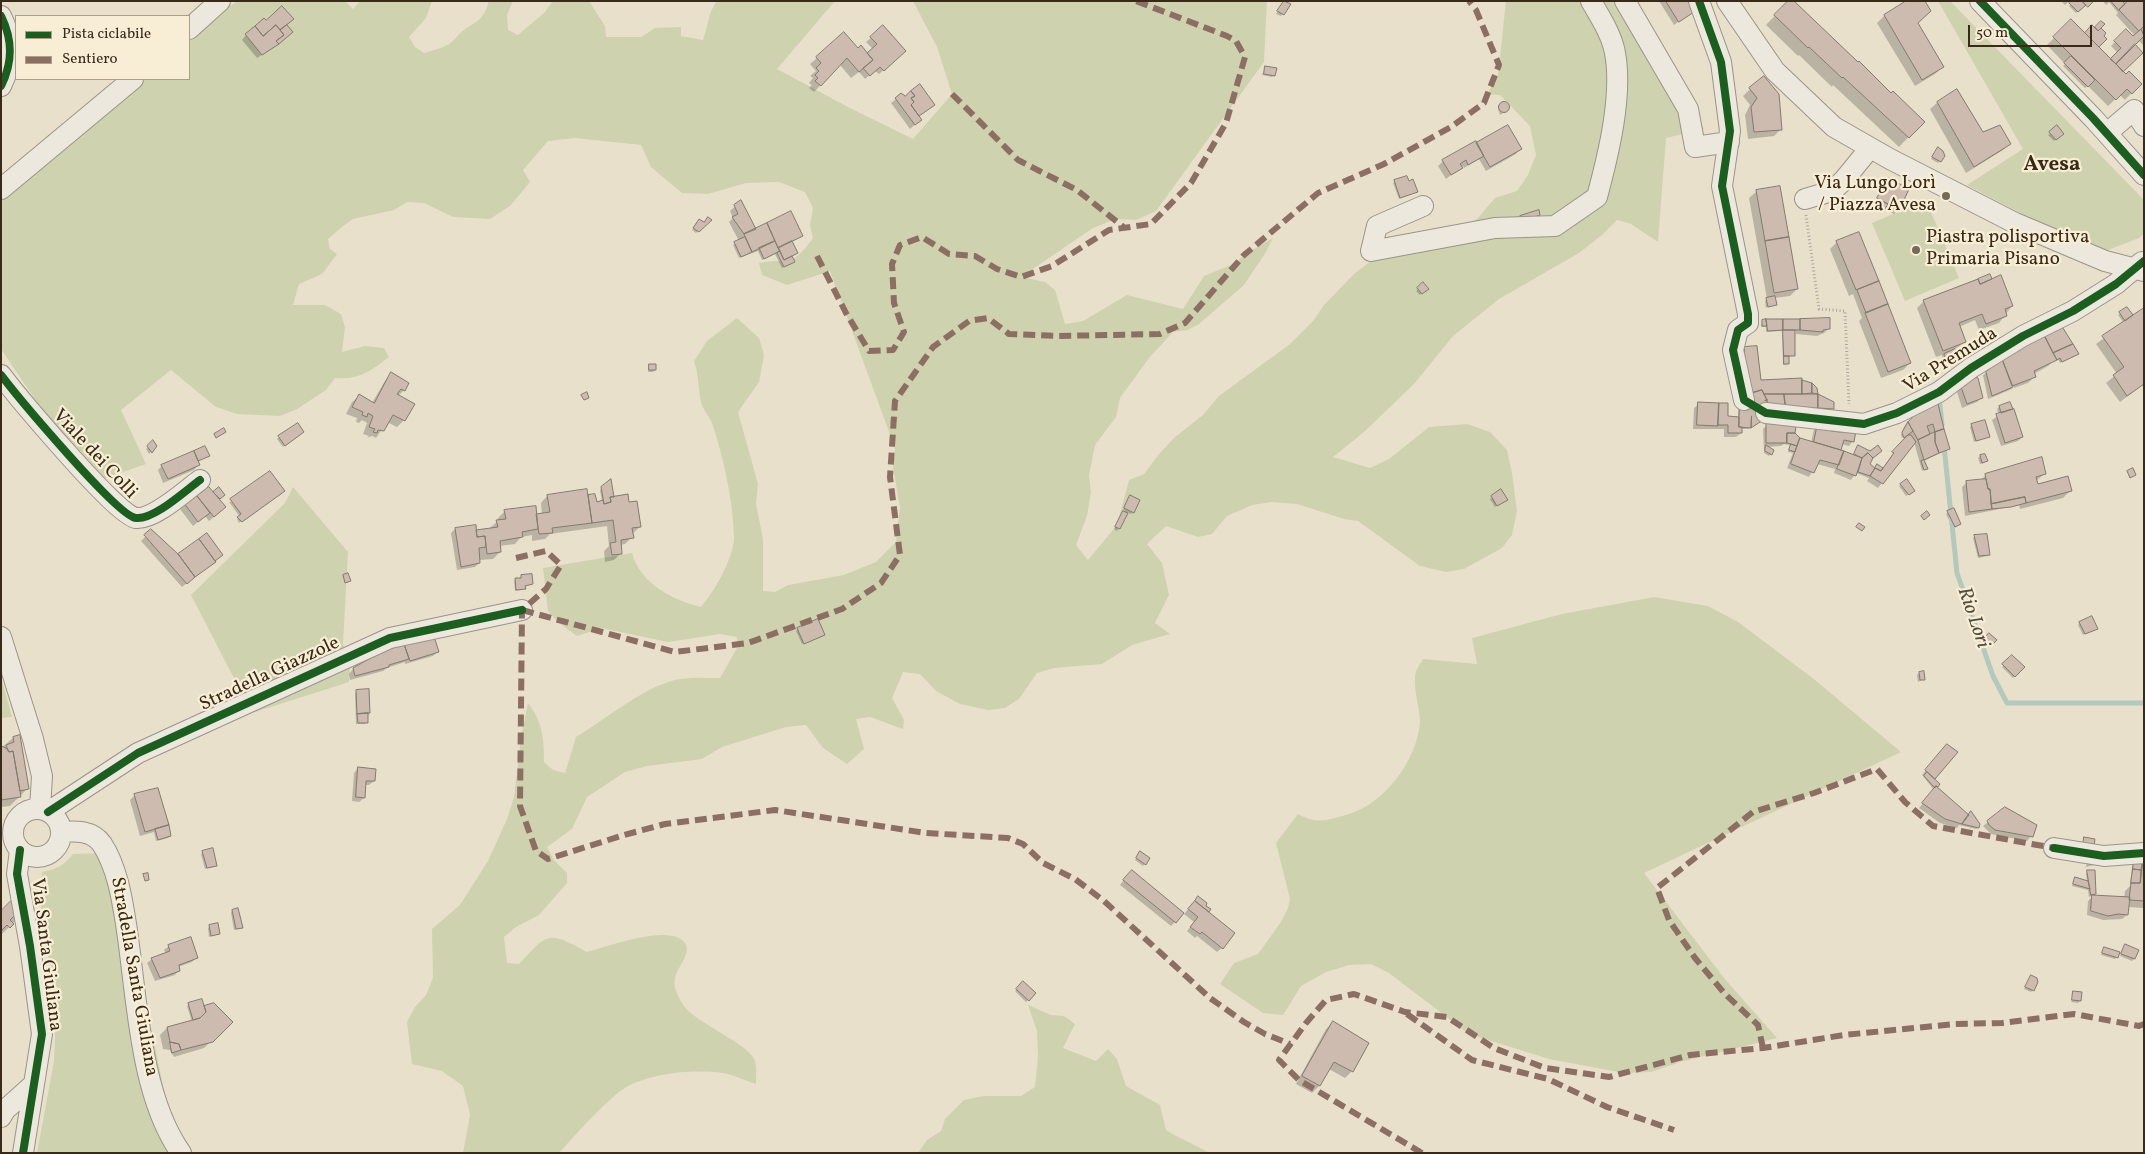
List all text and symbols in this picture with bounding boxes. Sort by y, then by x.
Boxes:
legend [15,15,190,80]
scale bar [1970,15,2094,47]
text: 50 m [1976,23,2008,44]
text: Pista ciclabile [62,24,151,45]
text: Sentiero [62,49,118,70]
district label: Avesa [2024,153,2080,179]
place label: Via Lungo Lorì / Piazza Avesa [1814,174,1936,218]
marker: Via Lungo Lorì / Piazza Avesa [1940,190,1952,202]
place label: Piastra polisportiva Primaria Pisano [1926,228,2089,272]
marker: Piastra polisportiva Primaria Pisano [1910,244,1922,256]
street label: Via Premuda [1900,323,2002,399]
street label: Viale dei Colli [47,405,141,505]
water label: Rio Lori [1950,584,1994,652]
street label: Stradella Giazzole [196,633,344,717]
street label: Stradella Santa Giuliana [104,875,162,1079]
street label: Via Santa Giuliana [24,877,66,1033]

